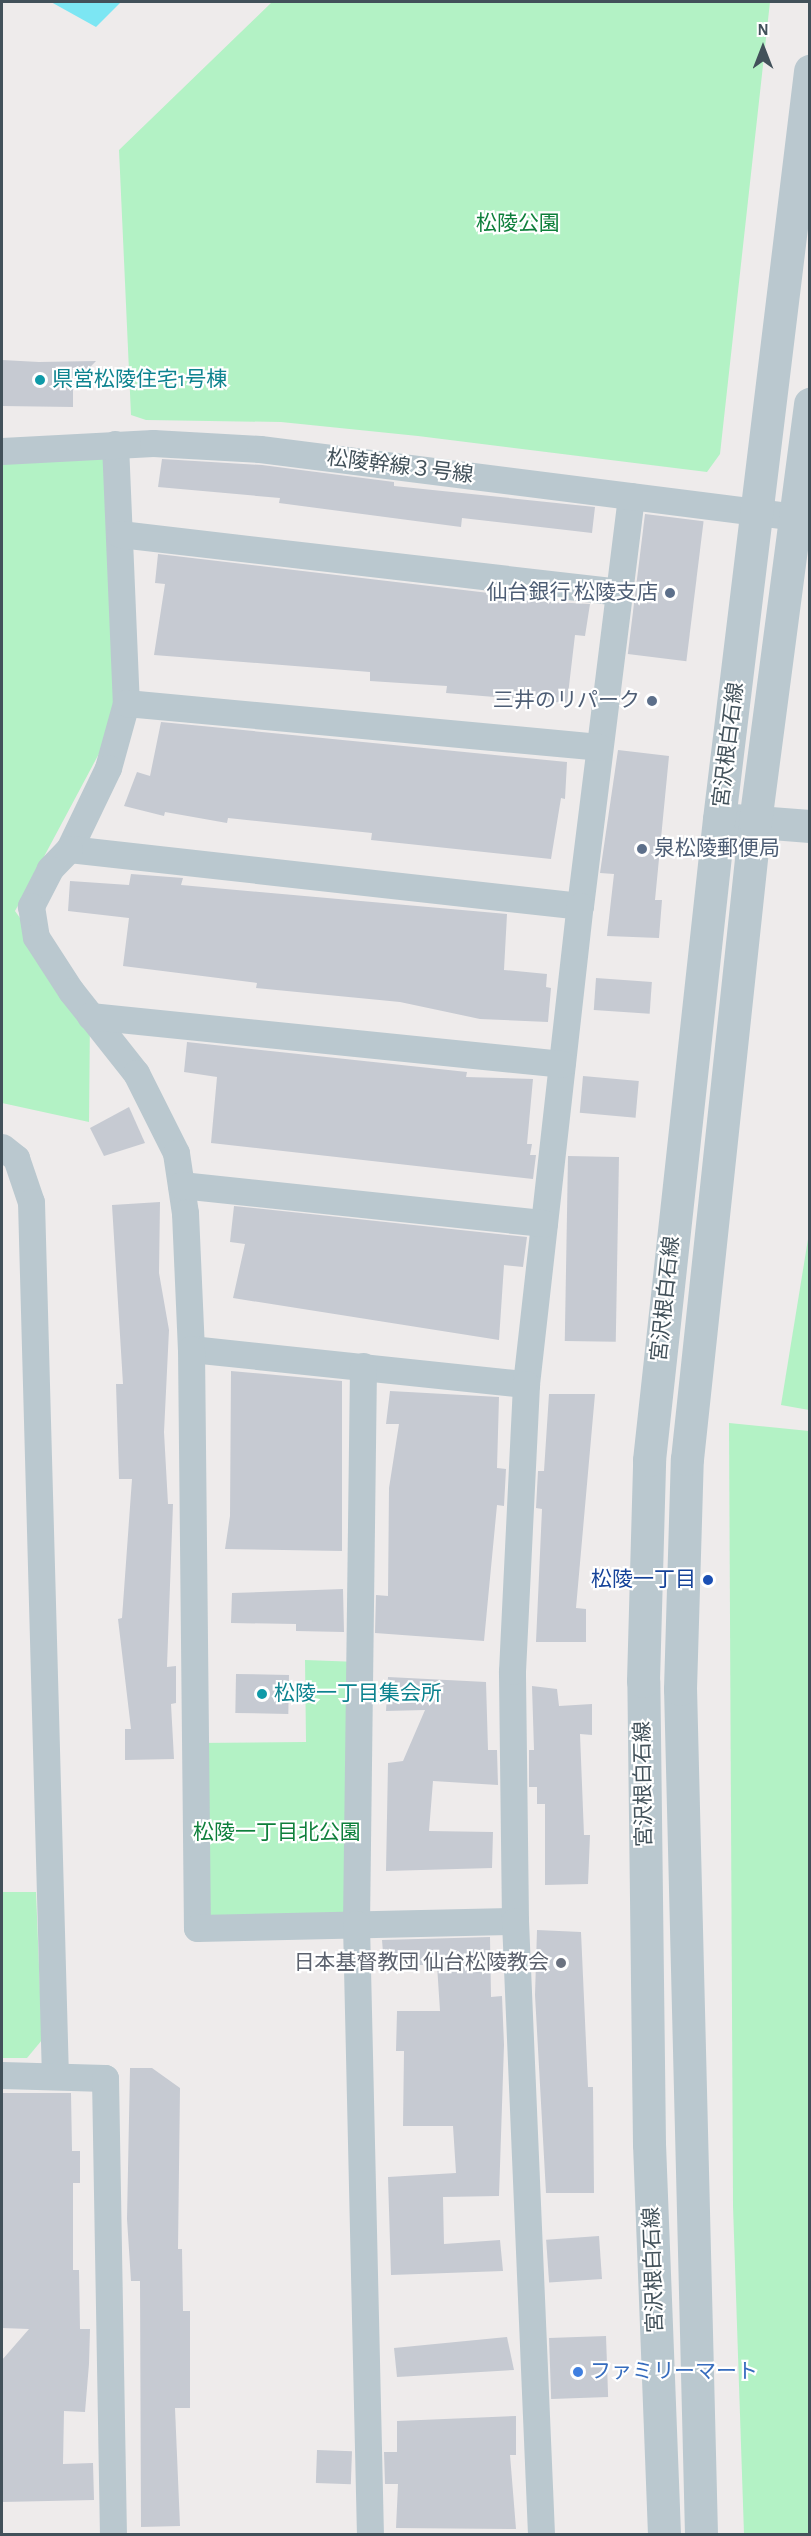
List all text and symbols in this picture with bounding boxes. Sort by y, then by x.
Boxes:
north arrow [733,18,793,78]
text: N [757,22,769,38]
park label: 松陵公園 [476,211,560,237]
place label: 県営松陵住宅1号棟 [52,367,227,393]
marker: 県営松陵住宅1号棟 [33,373,47,387]
street label: 松陵幹線３号線 [326,446,474,488]
place label: 仙台銀行 松陵支店 [487,580,658,606]
marker: 仙台銀行 松陵支店 [663,586,677,600]
street label: 宮沢根白石線 [709,681,749,809]
place label: 三井のリパーク [493,688,640,714]
marker: 三井のリパーク [645,694,659,708]
place label: 泉松陵郵便局 [654,836,780,862]
marker: 泉松陵郵便局 [635,842,649,856]
street label: 宮沢根白石線 [647,1235,685,1363]
place label: 松陵一丁目 [591,1567,696,1593]
marker: 松陵一丁目 [701,1573,715,1587]
place label: 松陵一丁目集会所 [274,1681,442,1707]
marker: 松陵一丁目集会所 [255,1687,269,1701]
street label: 宮沢根白石線 [630,1721,658,1847]
park label: 松陵一丁目北公園 [193,1820,361,1846]
place label: 日本基督教団 仙台松陵教会 [294,1950,549,1976]
marker: 日本基督教団 仙台松陵教会 [554,1956,568,1970]
street label: 宮沢根白石線 [639,2207,669,2333]
place label: ファミリーマート [590,2359,758,2385]
marker: ファミリーマート [571,2365,585,2379]

